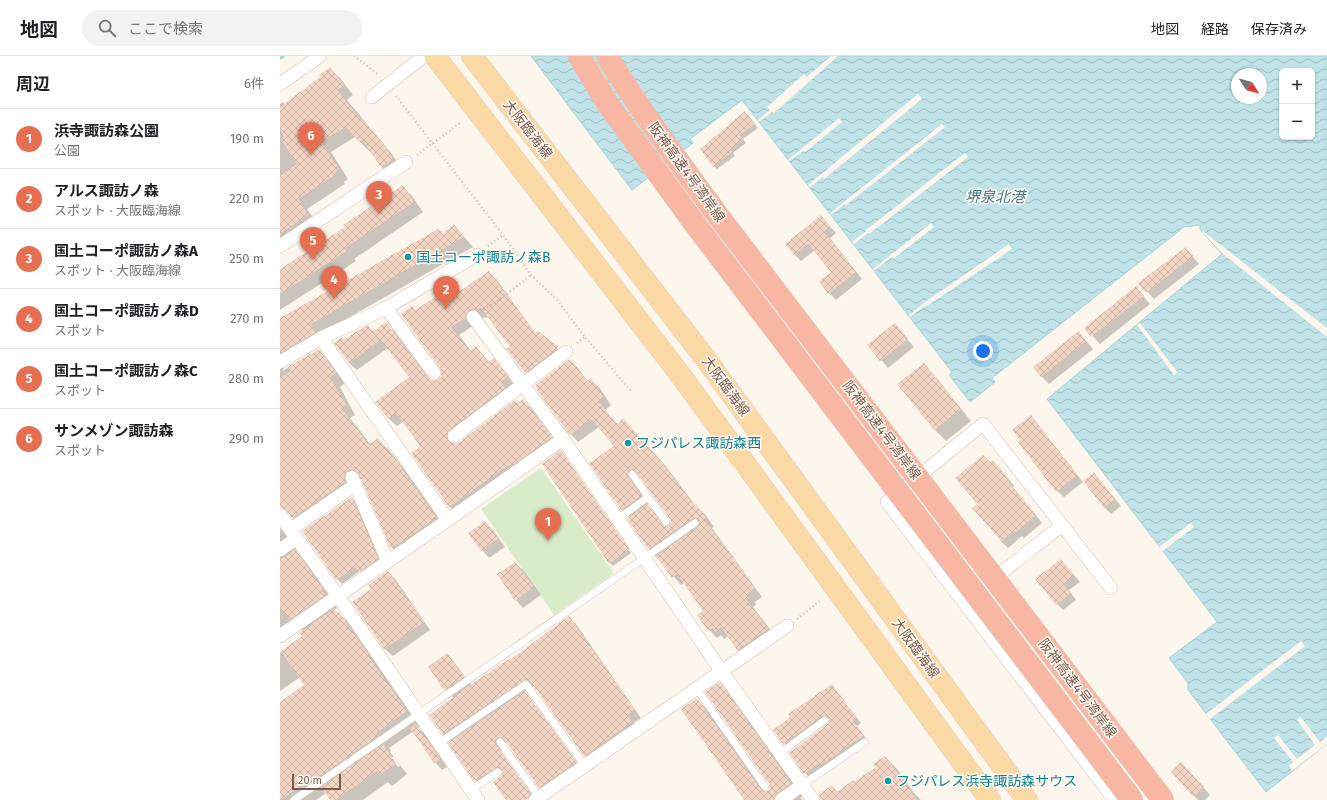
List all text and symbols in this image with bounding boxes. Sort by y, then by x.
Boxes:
search box [82,10,362,46]
icon: search [96,17,118,39]
text: 地図 [20,18,58,41]
text: ここで検索 [128,20,203,38]
text: 地図 [1151,21,1179,38]
text: 経路 [1201,21,1229,38]
text: 保存済み [1251,21,1307,38]
north arrow [1231,68,1267,104]
map controls [1279,68,1315,140]
button: + [1279,68,1315,104]
text: 周辺 [16,74,50,95]
text: 6件 [244,76,264,91]
street label: 大阪臨海線 [499,96,556,162]
button: − [1279,104,1315,140]
street label: 阪神高速4号湾岸線 [645,119,729,226]
text: 浜寺諏訪森公園 [54,122,159,140]
pin: 6 [298,122,324,155]
text: 1 [26,131,32,146]
text: 190 m [230,131,264,146]
text: 公園 [54,143,80,158]
pin: 3 [366,181,392,214]
text: アルス諏訪ノ森 [54,182,159,200]
water label: 堺泉北港 [965,188,1027,206]
text: 2 [26,191,32,206]
text: 220 m [229,191,264,206]
text: スポット · 大阪臨海線 [54,203,181,218]
pin: 5 [300,227,326,260]
text: 国土コーポ諏訪ノ森A [54,242,198,260]
place label: 国土コーポ諏訪ノ森B [416,249,551,266]
text: 3 [26,251,32,266]
text: 250 m [229,251,264,266]
marker: 国土コーポ諏訪ノ森B [403,252,413,262]
text: スポット · 大阪臨海線 [54,263,181,278]
pin: 4 [321,266,347,299]
pin: 2 [433,276,459,309]
text: 国土コーポ諏訪ノ森D [54,302,199,320]
text: 4 [25,311,33,326]
text: 270 m [230,311,264,326]
text: スポット [54,323,106,338]
your location [973,341,993,361]
street label: 大阪臨海線 [698,353,753,420]
text: 国土コーポ諏訪ノ森C [54,362,198,380]
text: 5 [26,371,32,386]
text: 280 m [229,371,264,386]
street label: 阪神高速4号湾岸線 [839,377,924,483]
text: スポット [54,383,106,398]
text: サンメゾン諏訪森 [54,422,174,440]
text: 6 [25,431,33,446]
text: 290 m [229,431,264,446]
place label: フジパレス諏訪森西 [636,435,761,452]
marker: フジパレス諏訪森西 [623,438,633,448]
text: スポット [54,443,106,458]
pin: 1 [535,508,561,541]
street label: 大阪臨海線 [888,615,943,682]
street label: 阪神高速4号湾岸線 [1035,635,1120,741]
scale bar [292,772,341,791]
place label: フジパレス浜寺諏訪森サウス [896,773,1077,790]
text: 20 m [298,774,322,787]
marker: フジパレス浜寺諏訪森サウス [883,776,893,786]

